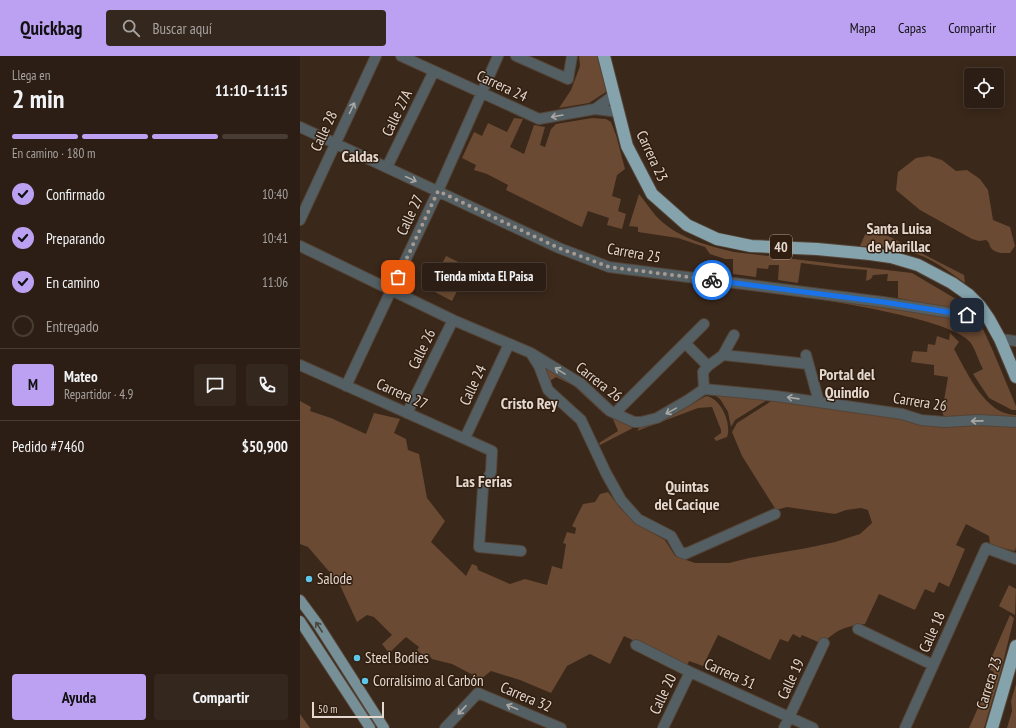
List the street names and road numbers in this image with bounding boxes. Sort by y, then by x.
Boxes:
street label: Carrera 24 [474,66,531,106]
street label: Calle 27A [377,86,416,139]
street label: Calle 28 [306,107,341,154]
street label: Carrera 23 [632,127,672,184]
street label: Calle 27 [392,191,427,238]
road number: 40 [770,235,792,259]
street label: Carrera 25 [606,238,662,267]
street label: Calle 26 [404,325,440,372]
street label: Carrera 26 [572,358,627,406]
street label: Calle 24 [455,361,490,408]
street label: Carrera 27 [374,374,431,413]
street label: Carrera 26 [892,388,948,415]
street label: Calle 18 [914,608,949,655]
street label: Carrera 31 [702,654,759,693]
street label: Carrera 23 [972,654,1005,711]
street label: Calle 19 [773,655,808,702]
street label: Calle 20 [645,670,680,717]
street label: Carrera 32 [498,677,555,716]

